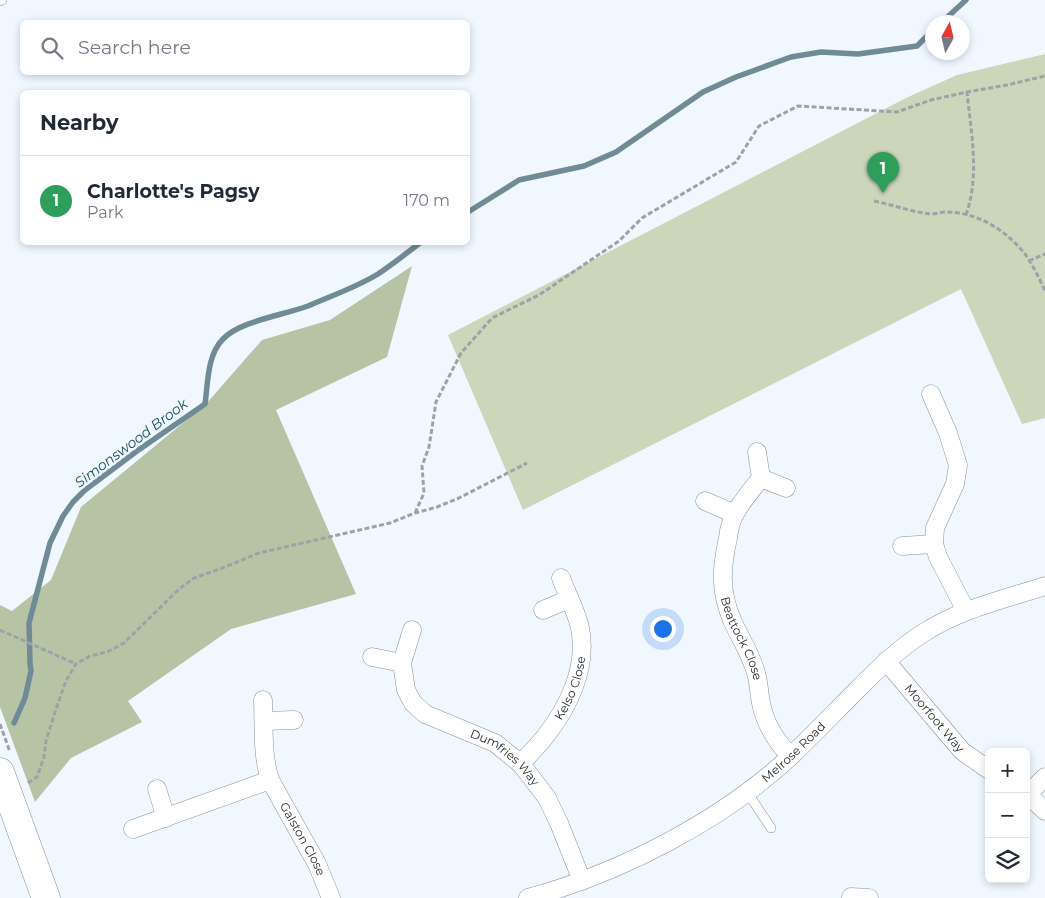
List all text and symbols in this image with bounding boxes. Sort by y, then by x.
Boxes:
north arrow [925,15,970,60]
search box [20,20,470,75]
icon: search [38,34,66,62]
text: Search here [78,36,191,59]
text: Nearby [40,110,119,135]
pin: 1 [867,152,899,193]
text: Charlotte's Pagsy [87,180,260,203]
text: 1 [53,191,59,210]
text: 170 m [403,191,450,210]
text: Park [87,203,124,222]
water label: Simonswood Brook [71,394,192,491]
street label: Beattock Close [718,595,766,682]
your location [650,616,676,642]
street label: Kelso Close [551,655,588,723]
street label: Moorfoot Way [902,681,968,755]
street label: Melrose Road [758,718,828,785]
street label: Dumfries Way [468,726,543,789]
map controls [985,748,1030,883]
button: + [985,748,1030,793]
button: − [985,793,1030,838]
street label: Galston Close [277,799,329,878]
button: layers [985,838,1030,883]

